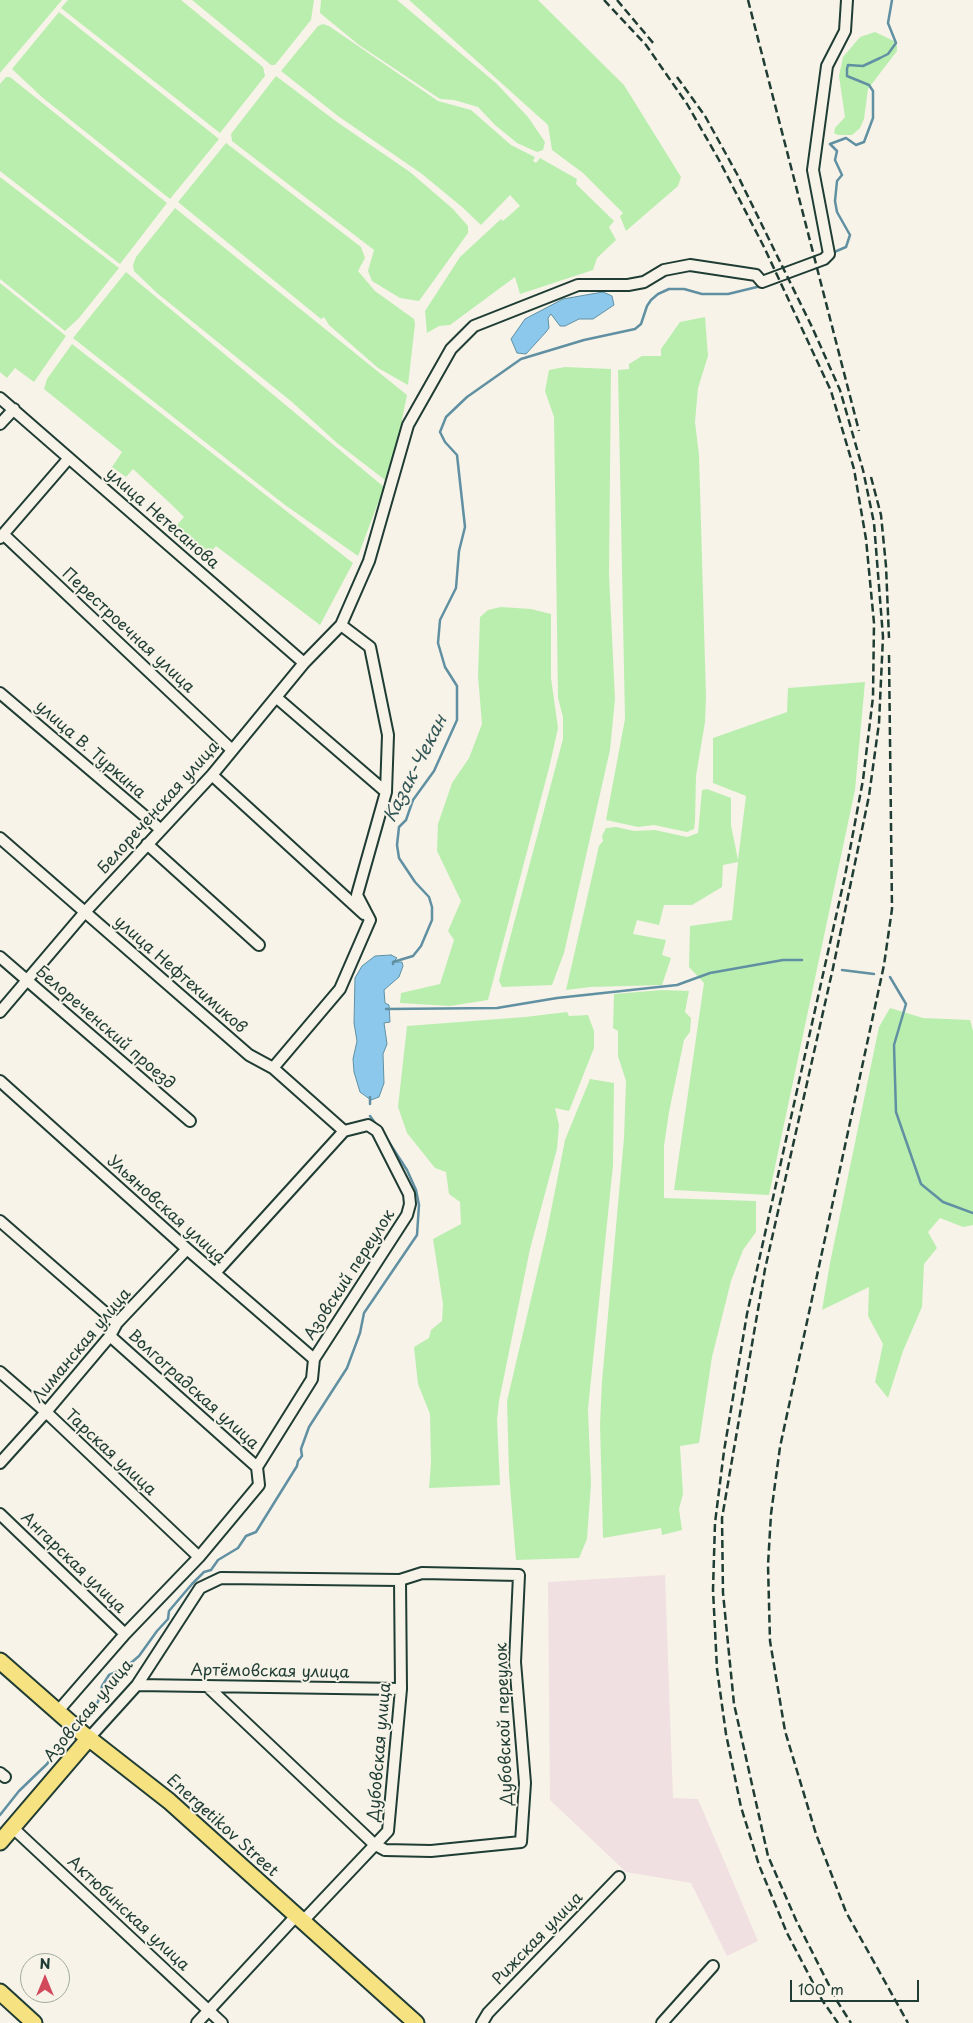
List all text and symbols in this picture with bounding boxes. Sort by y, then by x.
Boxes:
street label: улица Нетесанова [101,465,223,573]
street label: Перестроечная улица [58,565,198,697]
street label: улица В. Туркина [31,697,149,803]
water label: Казак-Чекан [380,712,452,826]
street label: Белореченская улица [94,738,224,878]
street label: улица Нефтехимиков [110,912,250,1038]
street label: Белореченский проезд [31,962,179,1094]
street label: Ульяновская улица [103,1152,229,1268]
street label: Азовский переулок [301,1206,399,1344]
street label: Лиманская улица [28,1285,136,1407]
street label: Волгоградская улица [124,1326,262,1454]
street label: Тарская улица [60,1406,160,1500]
street label: Ангарская улица [17,1508,129,1618]
street label: Дубовской переулок [493,1642,517,1806]
street label: Азовская улица [41,1656,137,1766]
street label: Артёмовская улица [190,1661,350,1683]
street label: Дубовская улица [364,1682,396,1822]
street label: Energetikov Street [162,1771,282,1881]
street label: Актюбинская улица [63,1853,193,1975]
street label: Рижская улица [489,1889,587,1989]
north arrow [20,1953,70,2003]
text: N [39,1953,51,1974]
scale bar [793,1970,922,2002]
text: 100 m [798,1977,844,2000]

